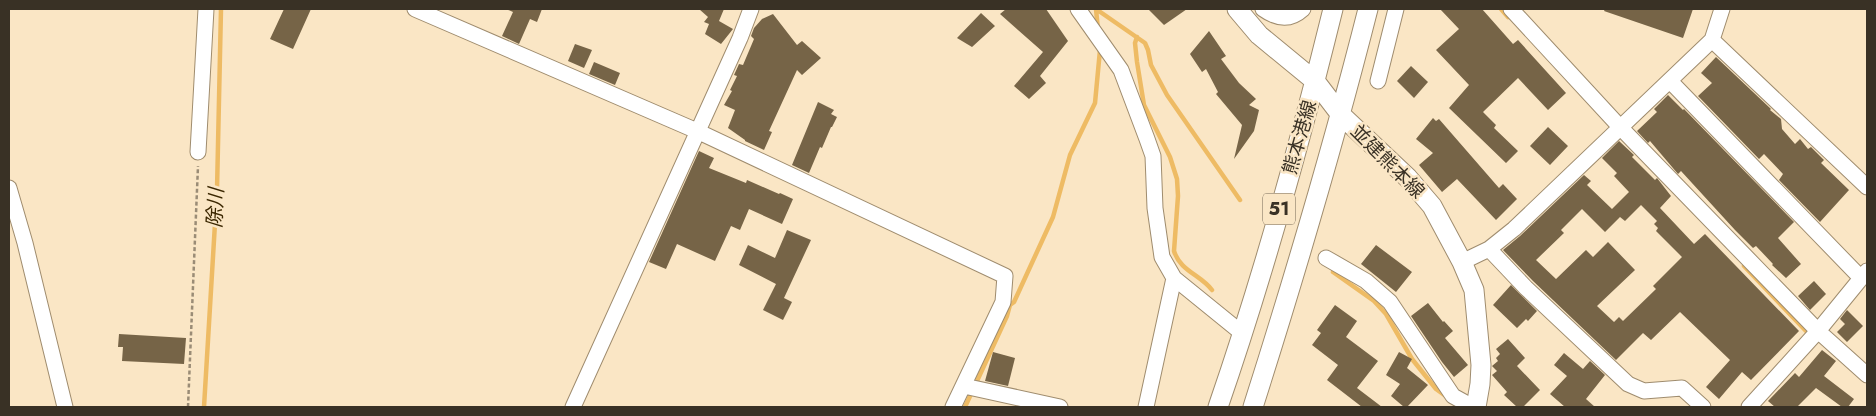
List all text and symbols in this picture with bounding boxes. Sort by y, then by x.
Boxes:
street label: 熊本港線 [1276,97,1323,177]
street label: 並建熊本線 [1345,118,1431,204]
water label: 除川 [200,185,231,229]
road number: 51 [1263,193,1295,224]

